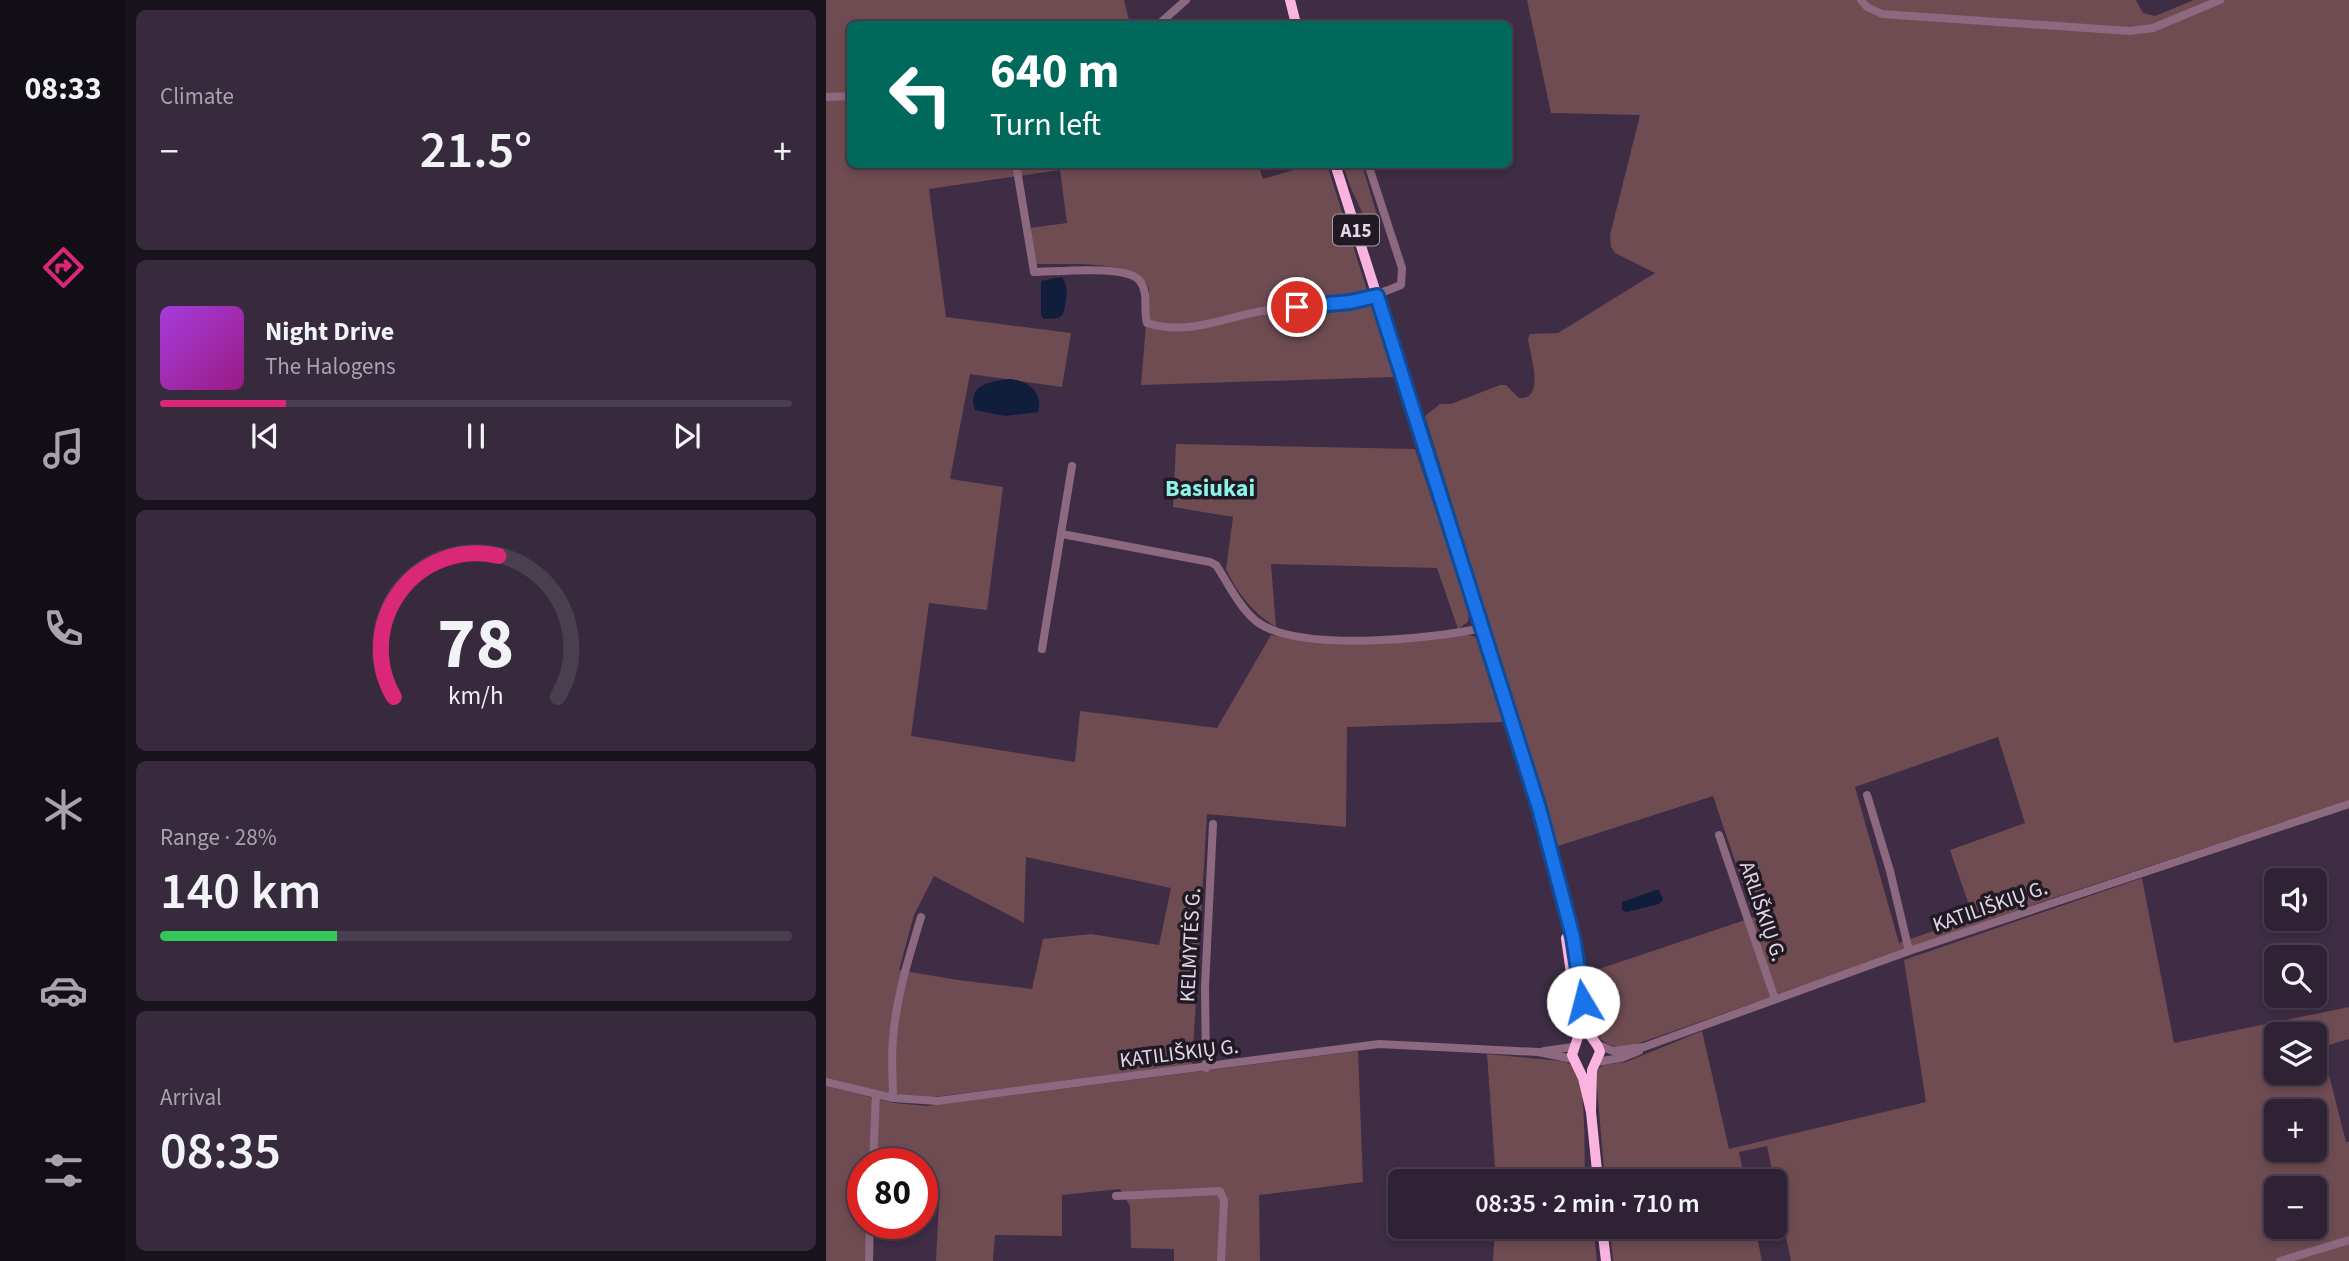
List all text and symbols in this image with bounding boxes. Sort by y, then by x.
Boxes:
text: 640 m [990,37,1119,107]
icon: left [875,49,966,140]
text: 08:33 [24,66,102,112]
text: Climate [160,80,234,113]
text: Turn left [990,102,1101,148]
text: 21.5° [420,114,532,188]
text: − [160,125,179,179]
text: + [773,125,792,179]
road number: A15 [1333,214,1379,246]
icon: directions [39,243,88,292]
pin [1267,277,1327,337]
icon: arrive [1278,288,1316,326]
text: Night Drive [265,313,394,350]
text: The Halogens [265,350,396,383]
icon: previous [246,417,284,455]
icon: pause [457,417,495,455]
icon: next [668,417,706,455]
icon: music [39,424,88,473]
district label: Basiukai [1165,471,1255,506]
text: 78 [438,592,514,696]
icon: phone [39,604,88,653]
text: km/h [448,677,504,713]
icon: climate [39,785,88,834]
text: Range · 28% [160,821,277,854]
text: 140 km [160,855,321,929]
street label: ARLIŠKIŲ G. [1732,857,1794,965]
map controls [2264,868,2327,1239]
button: sound [2264,868,2327,931]
street label: KATILIŠKIŲ G. [1929,872,2051,940]
street label: KELMYTĖS G. [1172,887,1208,1003]
button: search [2264,945,2327,1008]
position arrow [1546,965,1620,1039]
icon: car [39,966,88,1015]
button: layers [2264,1022,2327,1085]
street label: KATILIŠKIŲ G. [1118,1031,1240,1075]
text: Arrival [160,1081,222,1114]
button: + [2264,1099,2327,1162]
text: 08:35 [160,1115,281,1189]
icon: filters [39,1146,88,1195]
speed limit sign: 80 [847,1148,938,1239]
button: − [2264,1176,2327,1239]
text: 08:35 · 2 min · 710 m [1475,1185,1700,1222]

